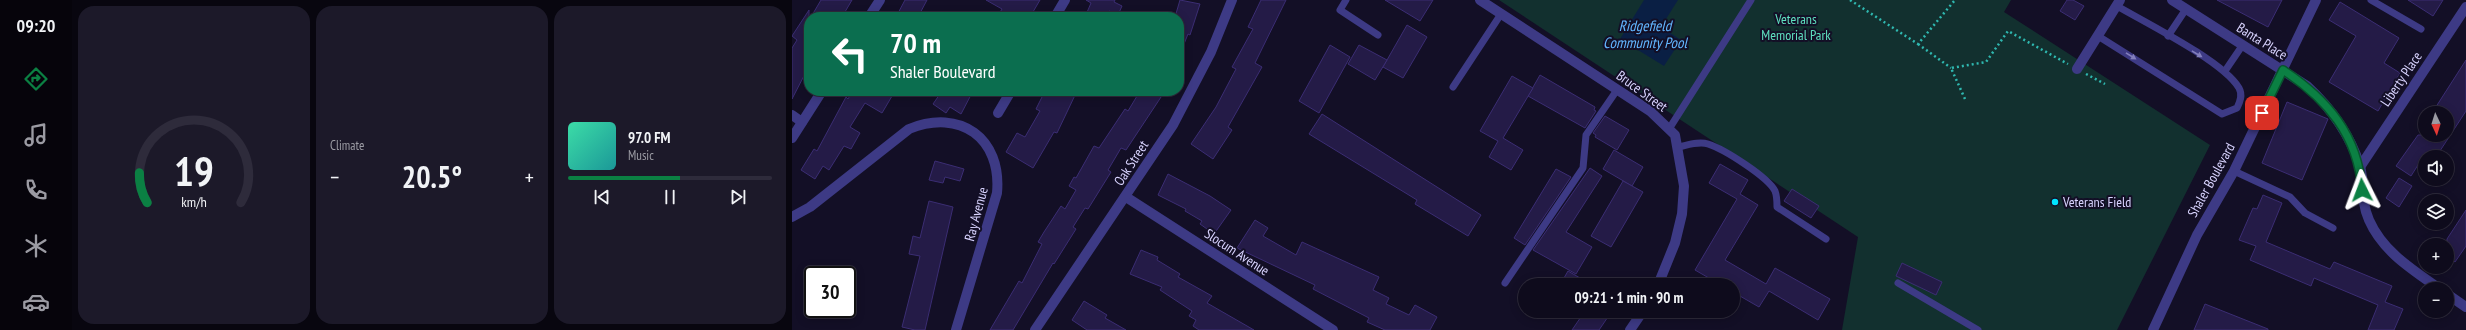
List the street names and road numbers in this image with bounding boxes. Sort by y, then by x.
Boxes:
street label: Banta Place [2233,18,2291,64]
street label: Liberty Place [2376,48,2426,110]
street label: Bruce Street [1613,66,1671,116]
street label: Oak Street [1110,137,1152,189]
street label: Shaler Boulevard [2183,140,2239,220]
street label: Ray Avenue [960,185,992,243]
street label: Slocum Avenue [1201,224,1273,280]

